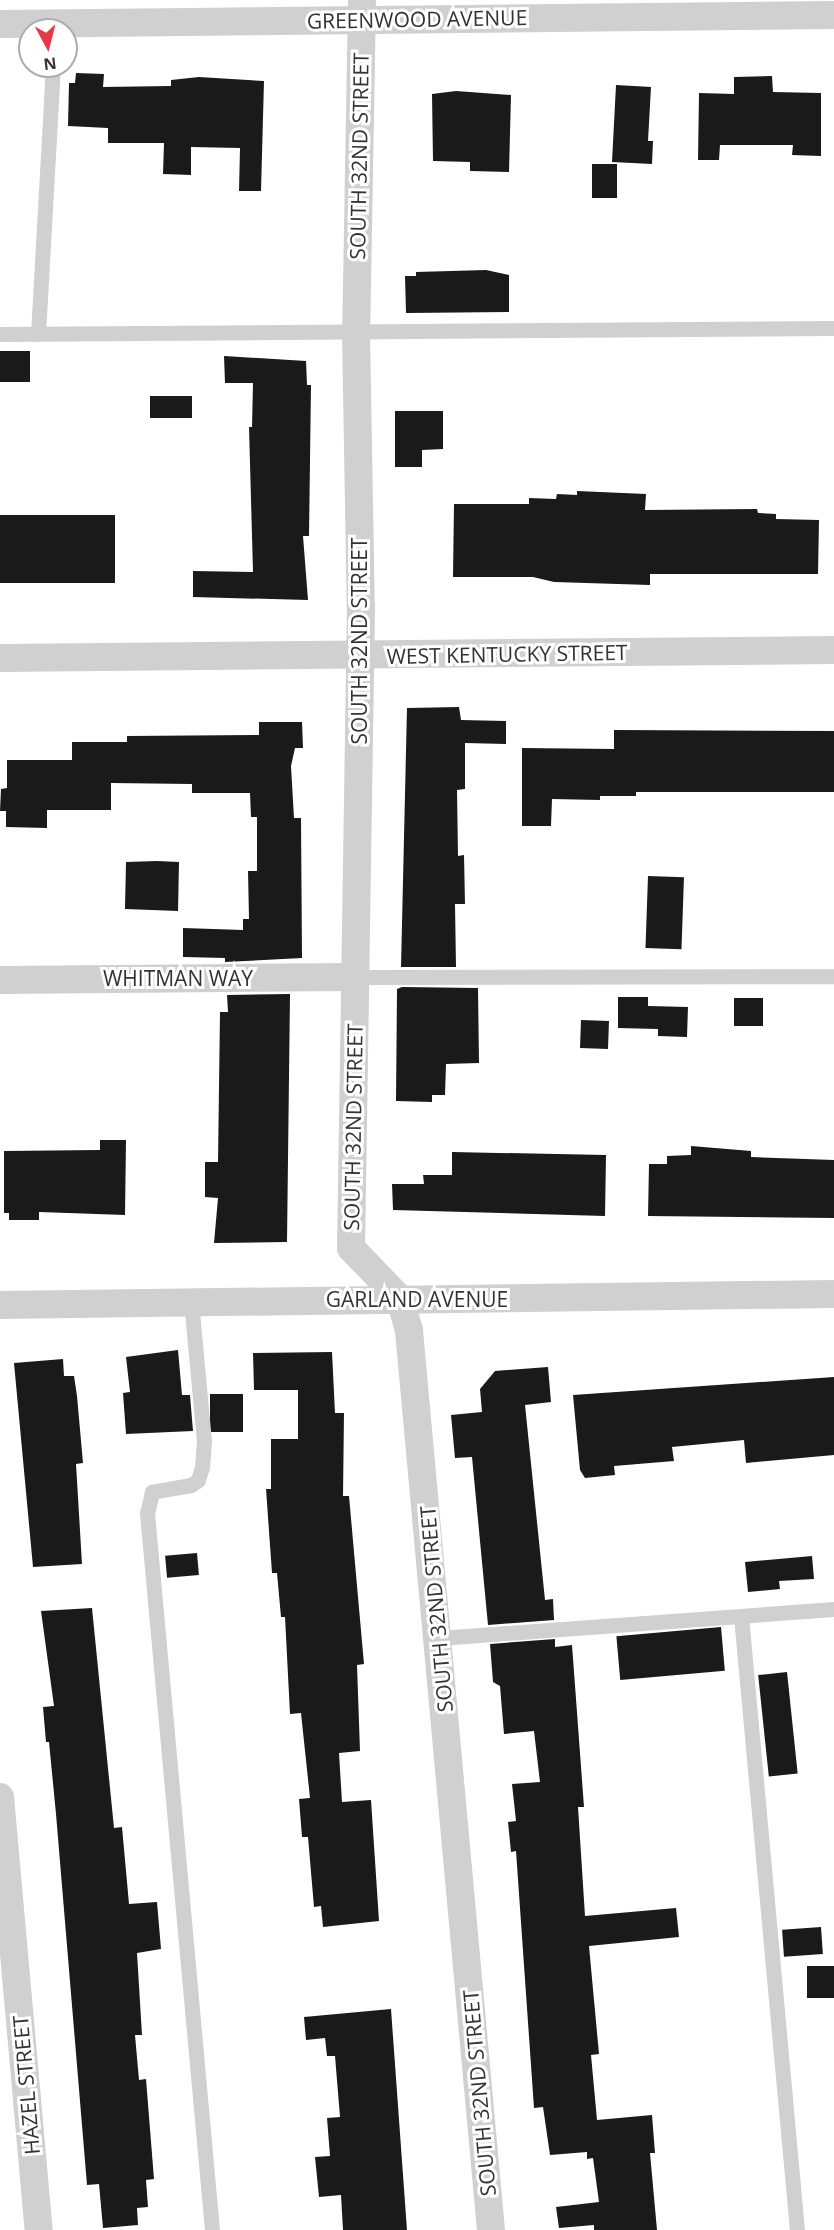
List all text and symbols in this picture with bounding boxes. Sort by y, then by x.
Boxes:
street label: GREENWOOD AVENUE [307,4,527,34]
north arrow [18,18,78,78]
text: N [42,52,58,76]
street label: SOUTH 32ND STREET [345,52,373,260]
street label: SOUTH 32ND STREET [346,537,372,745]
street label: WEST KENTUCKY STREET [386,639,628,669]
street label: WHITMAN WAY [103,965,253,991]
street label: SOUTH 32ND STREET [339,1023,367,1231]
street label: GARLAND AVENUE [326,1286,508,1312]
street label: SOUTH 32ND STREET [414,1505,458,1713]
street label: SOUTH 32ND STREET [457,1989,501,2197]
street label: HAZEL STREET [7,2014,45,2156]

